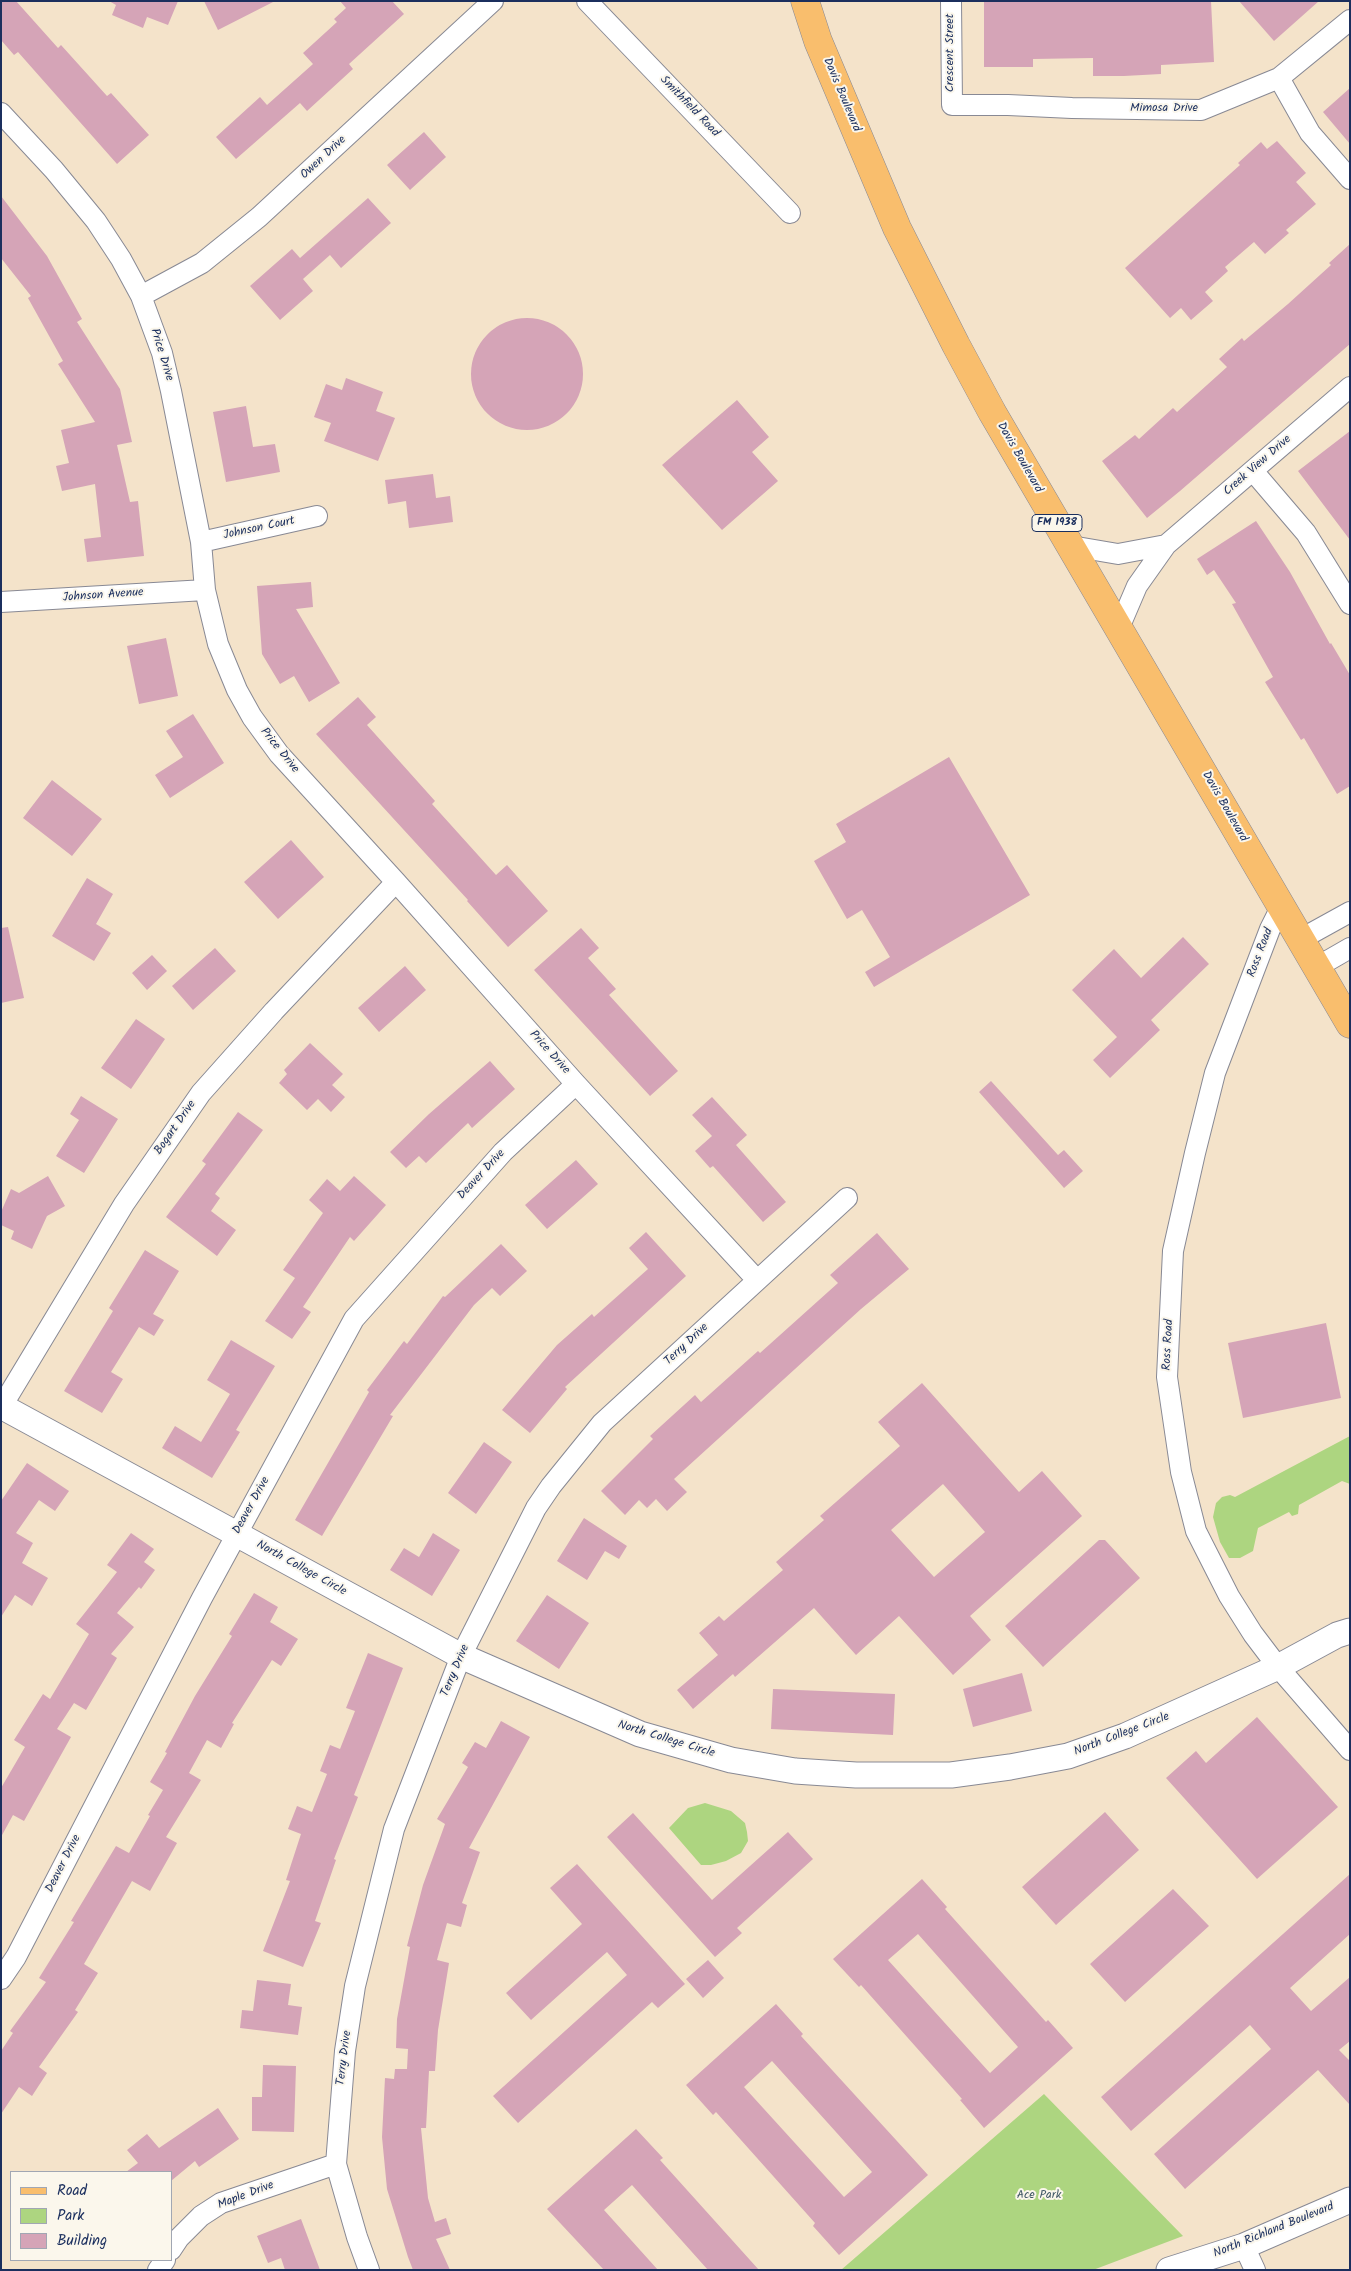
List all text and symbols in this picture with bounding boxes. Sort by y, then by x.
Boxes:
street label: Crescent Street [944,14,958,92]
street label: Davis Boulevard [819,56,863,134]
street label: Smithfield Road [656,73,722,141]
street label: Mimosa Drive [1130,102,1198,116]
street label: Owen Drive [298,133,350,183]
street label: Price Drive [146,327,176,383]
street label: Davis Boulevard [993,420,1045,496]
street label: Creek View Drive [1221,433,1295,499]
street label: Johnson Court [222,514,296,544]
road number: FM 1938 [1032,514,1082,532]
street label: Johnson Avenue [62,586,144,606]
street label: Price Drive [256,726,302,776]
street label: Davis Boulevard [1198,769,1250,845]
street label: Ross Road [1245,926,1277,980]
street label: Price Drive [526,1028,572,1078]
street label: Bogart Drive [152,1098,200,1158]
street label: Deaver Drive [455,1147,509,1203]
street label: Ross Road [1160,1319,1178,1371]
street label: Terry Drive [662,1321,712,1369]
street label: Deaver Drive [230,1475,274,1537]
street label: North College Circle [253,1538,349,1600]
street label: Terry Drive [439,1643,473,1699]
street label: North College Circle [1072,1710,1172,1760]
street label: North College Circle [616,1718,716,1762]
street label: Deaver Drive [43,1833,85,1895]
street label: Terry Drive [334,2030,356,2086]
legend [10,2171,172,2261]
text: Road [57,2179,87,2203]
street label: Maple Drive [216,2179,276,2213]
park label: Ace Park [1017,2189,1061,2203]
street label: North Richland Boulevard [1212,2200,1336,2262]
text: Park [57,2204,84,2228]
text: Building [57,2229,107,2253]

